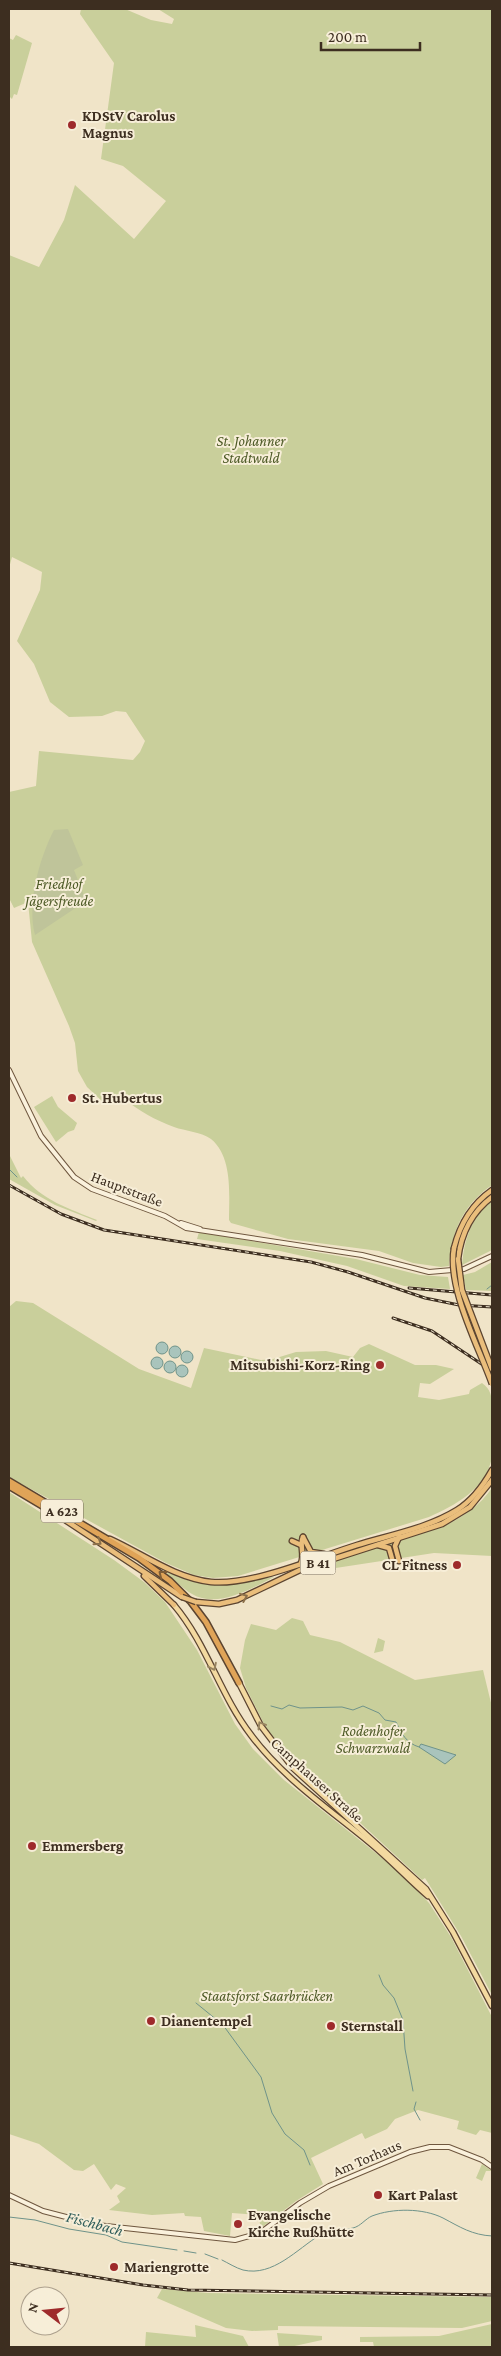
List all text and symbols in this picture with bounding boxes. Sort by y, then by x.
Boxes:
scale bar [321,20,420,52]
text: 200 m [328,29,367,45]
place label: KDStV Carolus Magnus [82,108,175,141]
marker: KDStV Carolus Magnus [66,119,78,131]
park label: St. Johanner Stadtwald [217,433,286,466]
park label: Friedhof Jägersfreude [22,876,93,910]
place label: St. Hubertus [82,1090,162,1106]
marker: St. Hubertus [66,1092,78,1104]
street label: Hauptstraße [89,1168,165,1211]
place label: Mitsubishi-Korz-Ring [230,1357,370,1373]
marker: Mitsubishi-Korz-Ring [374,1359,386,1371]
road number: A 623 [41,1500,83,1522]
one-way arrow [92,1536,102,1545]
road number: B 41 [300,1552,336,1575]
place label: CL Fitness [382,1557,447,1573]
marker: CL Fitness [451,1559,463,1571]
one-way arrow [159,1571,168,1580]
one-way arrow [239,1593,248,1603]
one-way arrow [207,1662,217,1671]
one-way arrow [257,1721,267,1730]
park label: Rodenhofer Schwarzwald [336,1723,411,1756]
street label: Camphauser Straße [267,1735,367,1826]
place label: Emmersberg [42,1838,124,1854]
marker: Emmersberg [26,1840,38,1852]
park label: Staatsforst Saarbrücken [201,1988,334,2005]
place label: Dianentempel [161,2013,252,2029]
marker: Dianentempel [145,2015,157,2027]
place label: Sternstall [341,2018,403,2034]
marker: Sternstall [325,2020,337,2032]
street label: Am Torhaus [331,2136,404,2180]
place label: Kart Palast [388,2187,458,2203]
marker: Kart Palast [372,2189,384,2201]
place label: Evangelische Kirche Rußhütte [248,2207,354,2240]
water label: Fischbach [65,2208,125,2239]
marker: Evangelische Kirche Rußhütte [232,2218,244,2230]
place label: Mariengrotte [124,2259,209,2275]
marker: Mariengrotte [108,2261,120,2273]
north arrow [20,2286,70,2336]
text: N [23,2300,42,2314]

